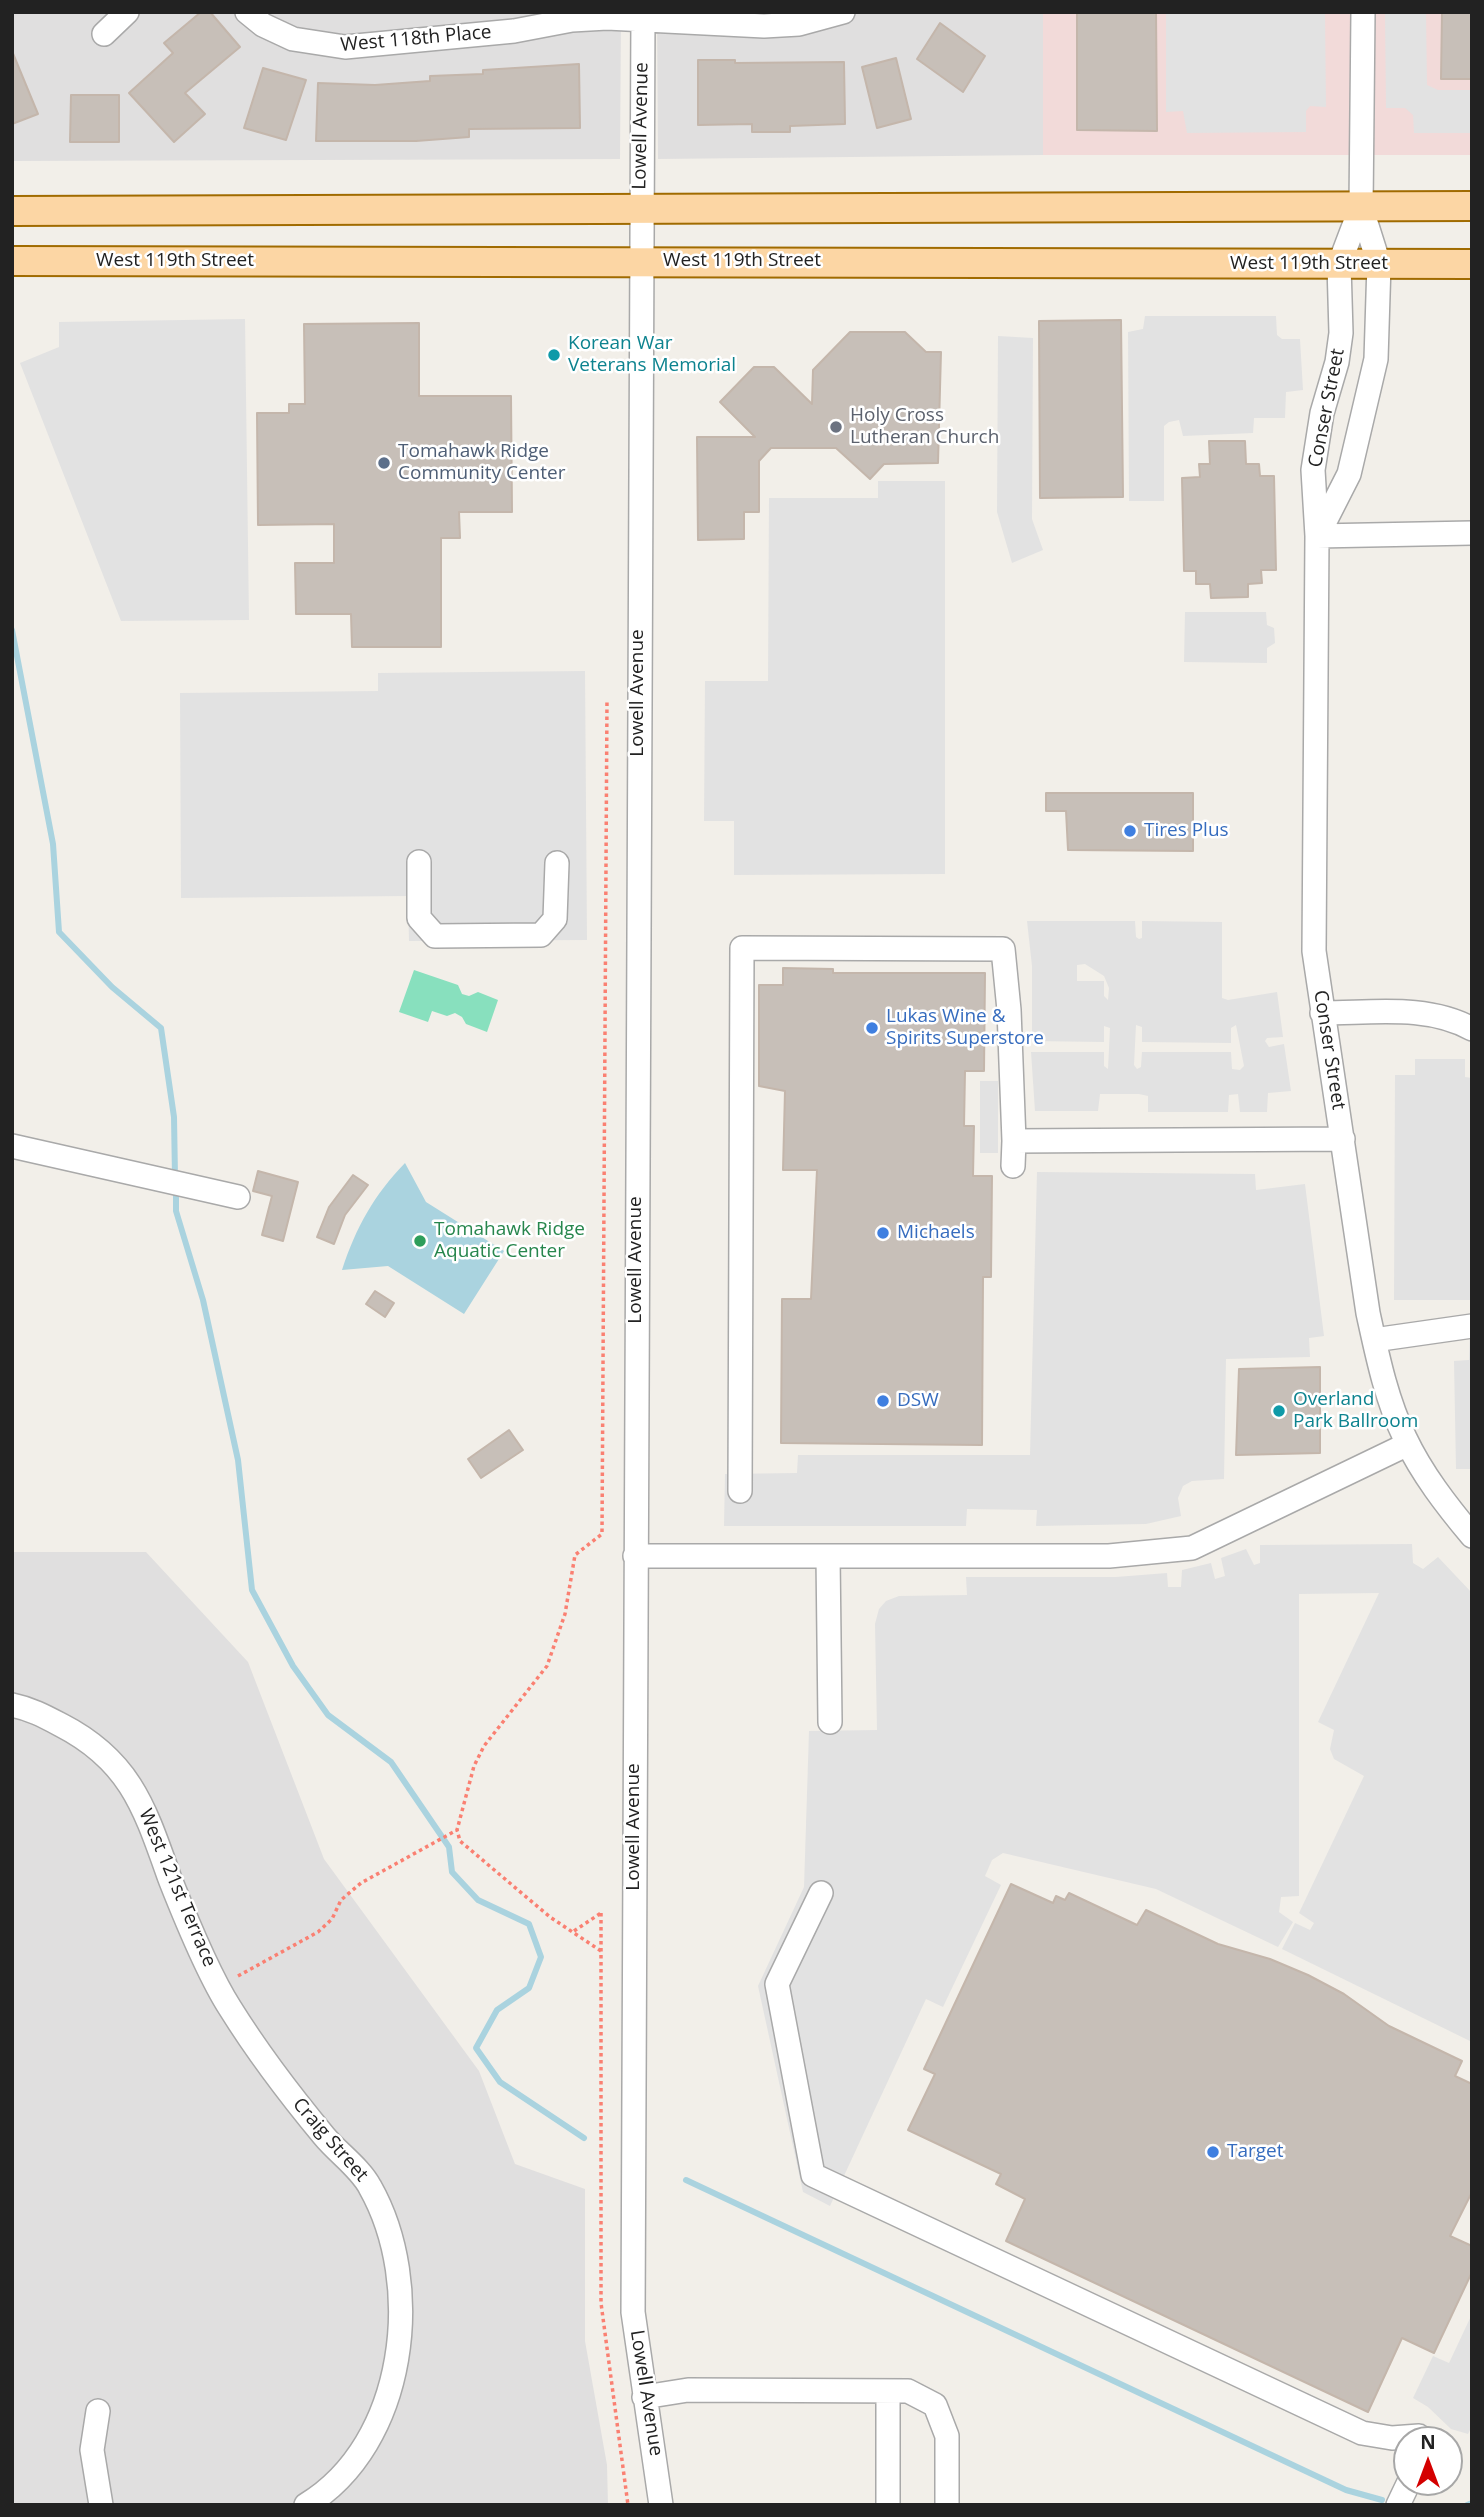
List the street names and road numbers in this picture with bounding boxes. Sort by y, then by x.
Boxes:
street label: West 118th Place [340,21,492,57]
street label: Lowell Avenue [628,62,654,190]
street label: West 119th Street [96,250,254,272]
street label: West 119th Street [663,250,821,272]
street label: West 119th Street [1230,253,1388,275]
street label: Conser Street [1304,347,1350,469]
street label: Lowell Avenue [627,629,649,757]
street label: Conser Street [1308,989,1350,1111]
street label: Lowell Avenue [625,1196,647,1324]
street label: Lowell Avenue [623,1763,645,1891]
street label: West 121st Terrace [133,1806,221,1970]
street label: Craig Street [287,2094,373,2186]
street label: Lowell Avenue [625,2328,667,2458]

